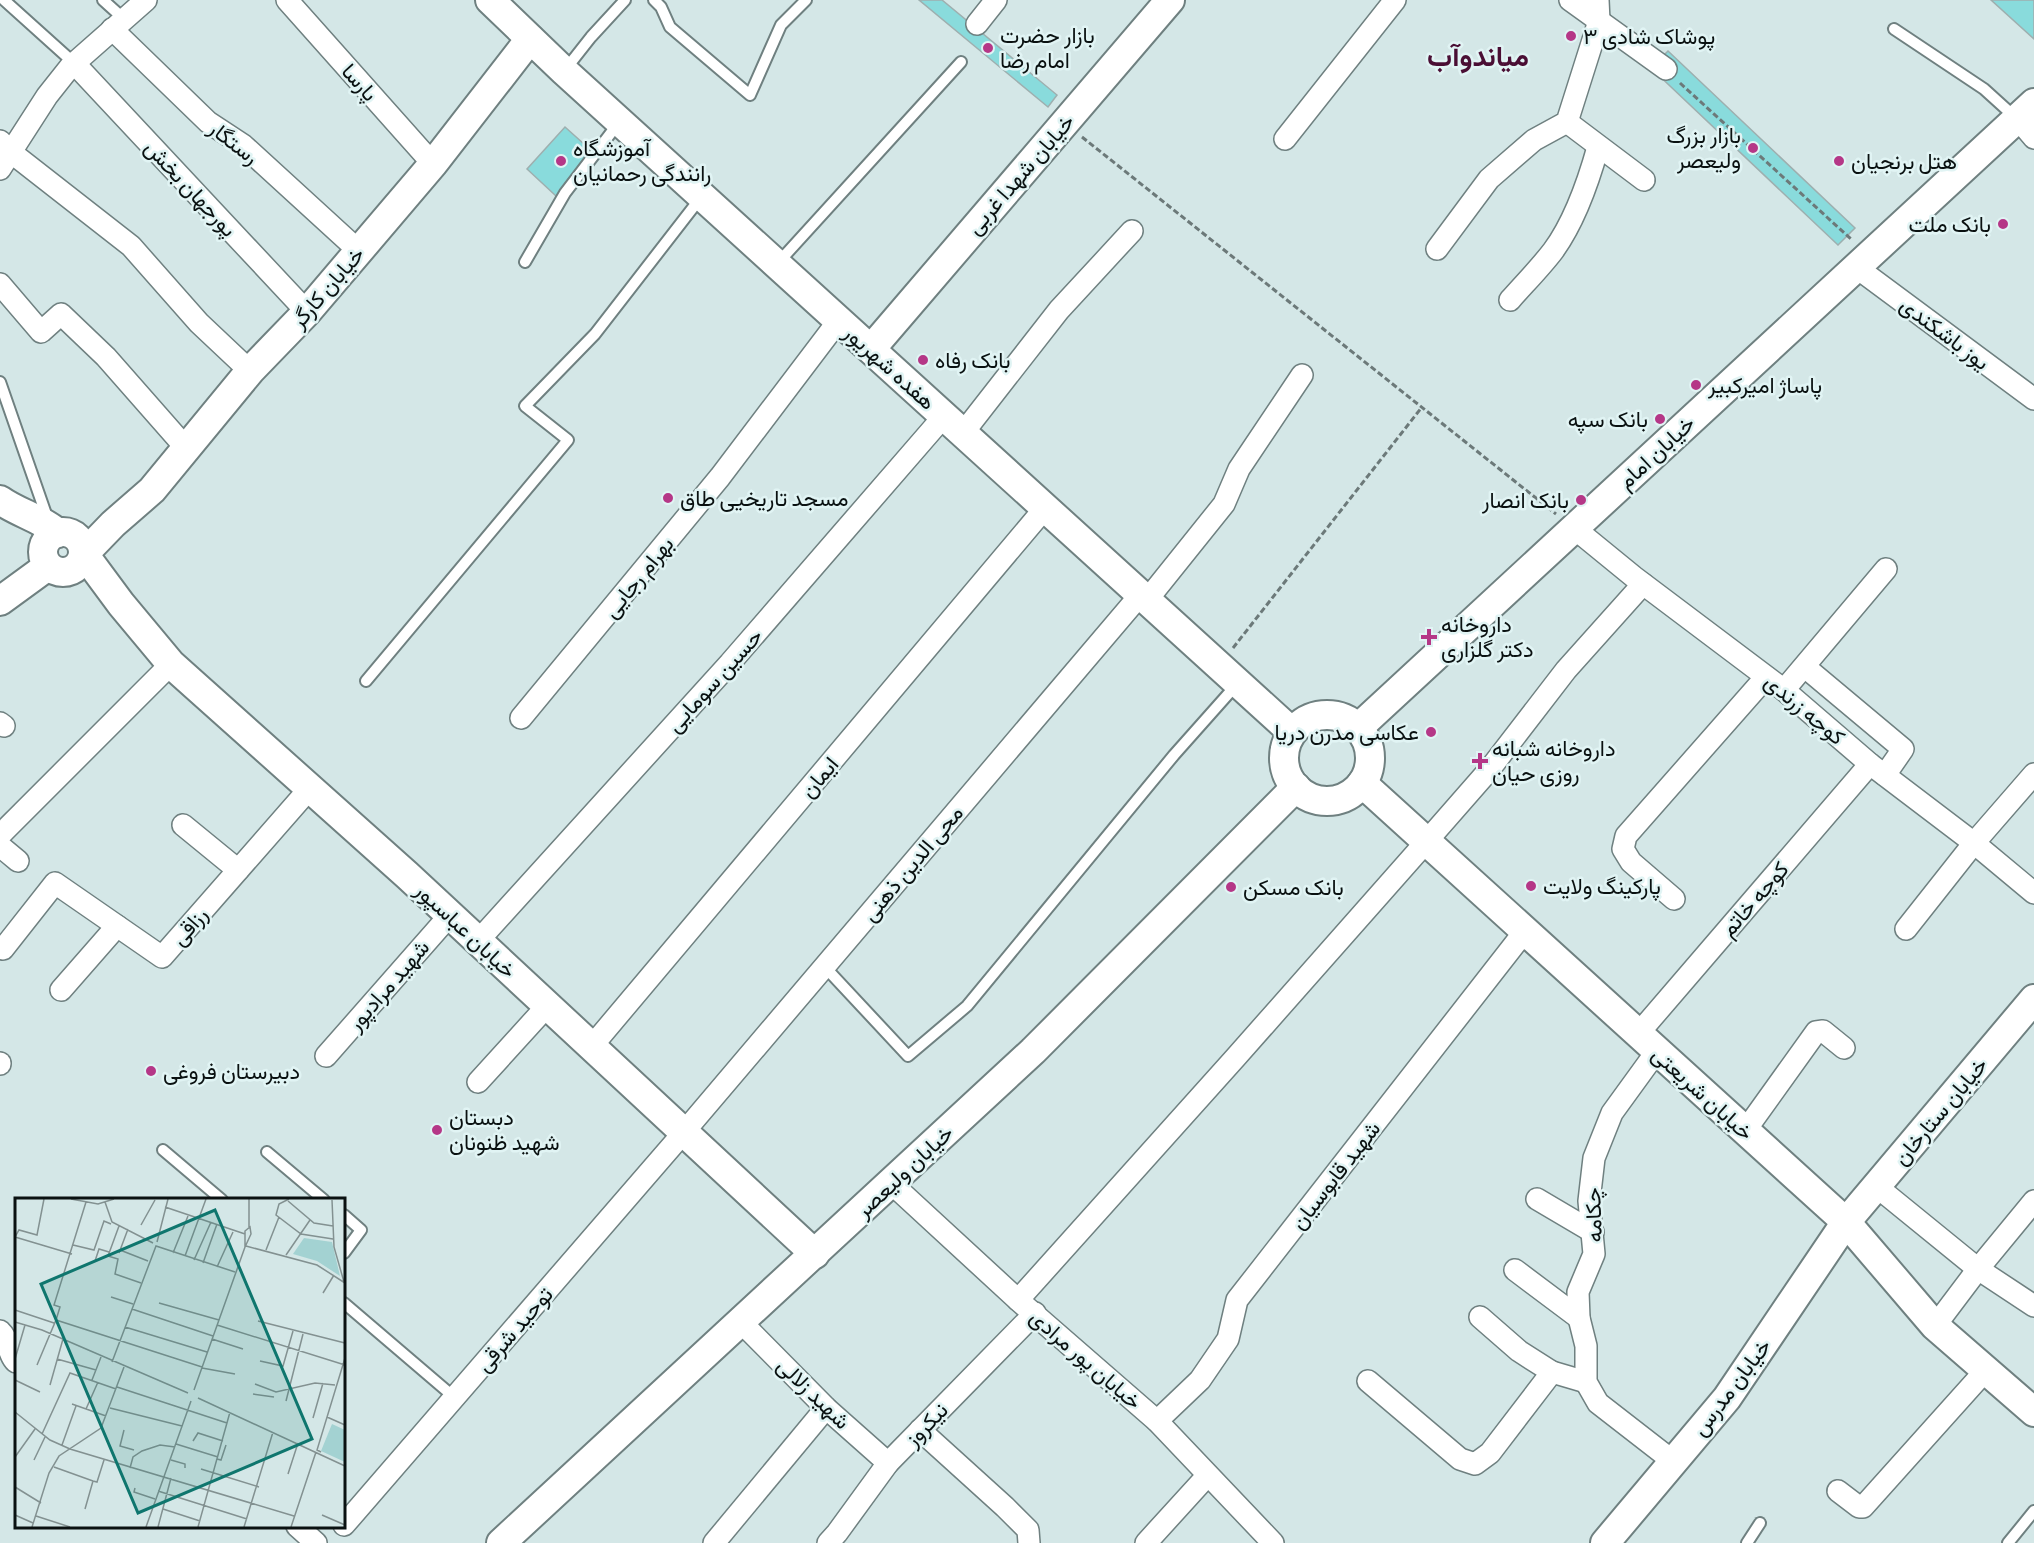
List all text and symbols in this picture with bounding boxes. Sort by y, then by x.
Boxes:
place label: بازار حضرت امام رضا [1000,21,1095,75]
place label: پوشاک شادی ۳ [1583,22,1715,51]
marker: پوشاک شادی ۳ [1564,29,1578,43]
district label: میاندوآب [1427,38,1529,74]
marker: بازار حضرت امام رضا [981,41,995,55]
street label: پارسا [335,57,384,107]
street label: خیابان شهدا غربی [960,108,1080,240]
street label: رستگار [202,113,265,170]
place label: بازار بزرگ ولیعصر [1666,121,1741,174]
street label: پورجهان بخش [138,134,243,243]
place label: آموزشگاه رانندگی رحمانیان [573,134,711,187]
marker: بازار بزرگ ولیعصر [1746,141,1760,155]
place label: هتل برنجیان [1851,147,1957,175]
marker: آموزشگاه رانندگی رحمانیان [554,154,568,168]
marker: هتل برنجیان [1832,154,1846,168]
place label: بانک ملت [1908,210,1991,237]
marker: بانک ملت [1996,217,2010,231]
street label: خیابان کارگر [283,240,370,334]
street label: یوز باشکندی [1895,290,1995,376]
street label: هفده شهریور [837,318,942,416]
place label: بانک رفاه [935,346,1011,374]
marker: بانک رفاه [916,353,930,367]
place label: پاساژ امیرکبیر [1707,371,1822,400]
marker: پاساژ امیرکبیر [1689,378,1703,392]
place label: بانک سپه [1568,405,1648,434]
street label: خیابان امام [1612,409,1701,496]
marker: بانک سپه [1653,412,1667,426]
place label: مسجد تاریخیی طاق [680,484,848,512]
place label: بانک انصار [1481,486,1569,514]
marker: مسجد تاریخیی طاق [661,491,675,505]
marker: بانک انصار [1574,493,1588,507]
street label: بهرام رجایی [597,530,680,624]
place label: داروخانه دکتر گلزاری [1441,610,1534,663]
street label: حسین سومایی [660,622,768,738]
marker: داروخانه دکتر گلزاری [1422,630,1436,644]
street label: کوچه زرندی [1758,667,1851,752]
place label: عکاسی مدرن دریا [1275,718,1419,746]
marker: عکاسی مدرن دریا [1424,725,1438,739]
place label: داروخانه شبانه روزی حیان [1492,734,1615,787]
street label: ایمان [794,751,843,803]
marker: داروخانه شبانه روزی حیان [1473,754,1487,768]
street label: محی الدین ذهنی [855,799,969,927]
street label: کوچه خاتم [1714,855,1795,943]
place label: پارکینگ ولایت [1543,872,1661,901]
place label: بانک مسکن [1243,873,1344,901]
street label: خیابان عباسپور [408,875,523,985]
marker: پارکینگ ولایت [1524,879,1538,893]
marker: بانک مسکن [1224,880,1238,894]
street label: رزاقی [164,901,214,951]
street label: شهید مرادپور [340,934,436,1038]
street label: خیابان شریعتی [1646,1040,1760,1146]
street label: خیابان ستارخان [1887,1051,1993,1171]
place label: دبیرستان فروغی [163,1057,300,1085]
marker: دبیرستان فروغی [144,1064,158,1078]
place label: دبستان شهید ظنونان [449,1103,560,1156]
street label: شهید قابوسیان [1284,1115,1386,1235]
street label: خیابان ولیعصر [848,1118,959,1224]
marker: دبستان شهید ظنونان [430,1123,444,1137]
street label: چکامه [1578,1187,1609,1243]
inset map [15,1198,345,1528]
street label: توحید شرقی [469,1280,559,1377]
street label: خیابان پور مرادی [1024,1303,1148,1416]
street label: خیابان مدرس [1685,1333,1777,1441]
street label: شهید زلالی [771,1351,857,1435]
street label: نیکروز [898,1396,954,1453]

